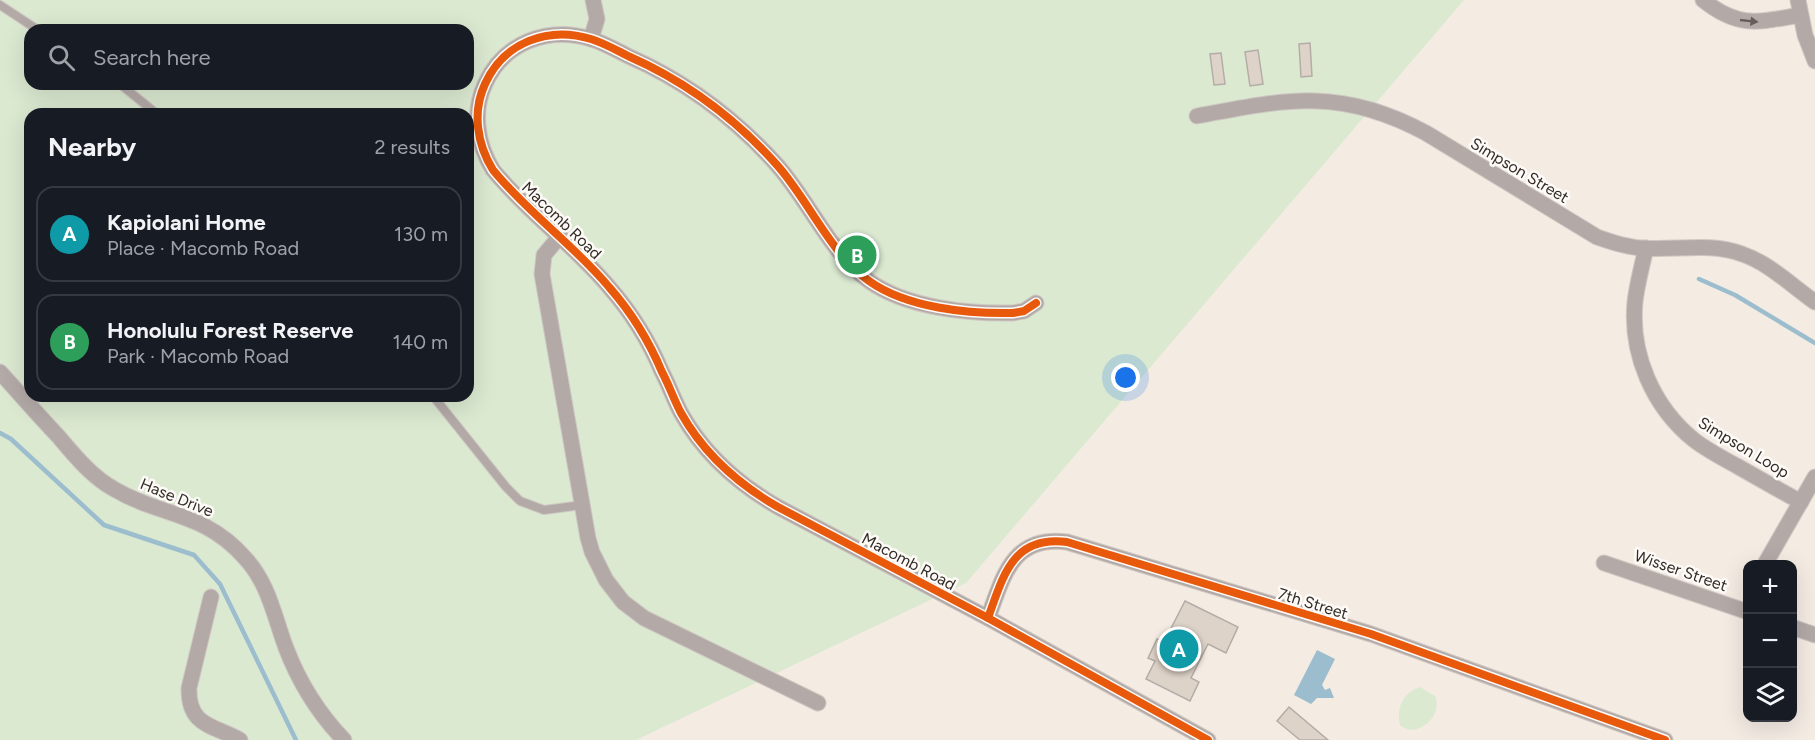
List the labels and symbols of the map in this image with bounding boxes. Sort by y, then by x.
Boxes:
one-way arrow [1740,16,1759,26]
street label: Simpson Street [1467,134,1572,207]
street label: Macomb Road [518,178,605,263]
pin: B [838,232,876,278]
your location [1111,363,1140,392]
street label: Simpson Loop [1695,413,1793,482]
street label: Hase Drive [137,474,216,521]
street label: Macomb Road [859,529,959,594]
street label: Wisser Street [1632,546,1730,595]
street label: 7th Street [1275,584,1350,623]
pin: A [1160,626,1198,672]

